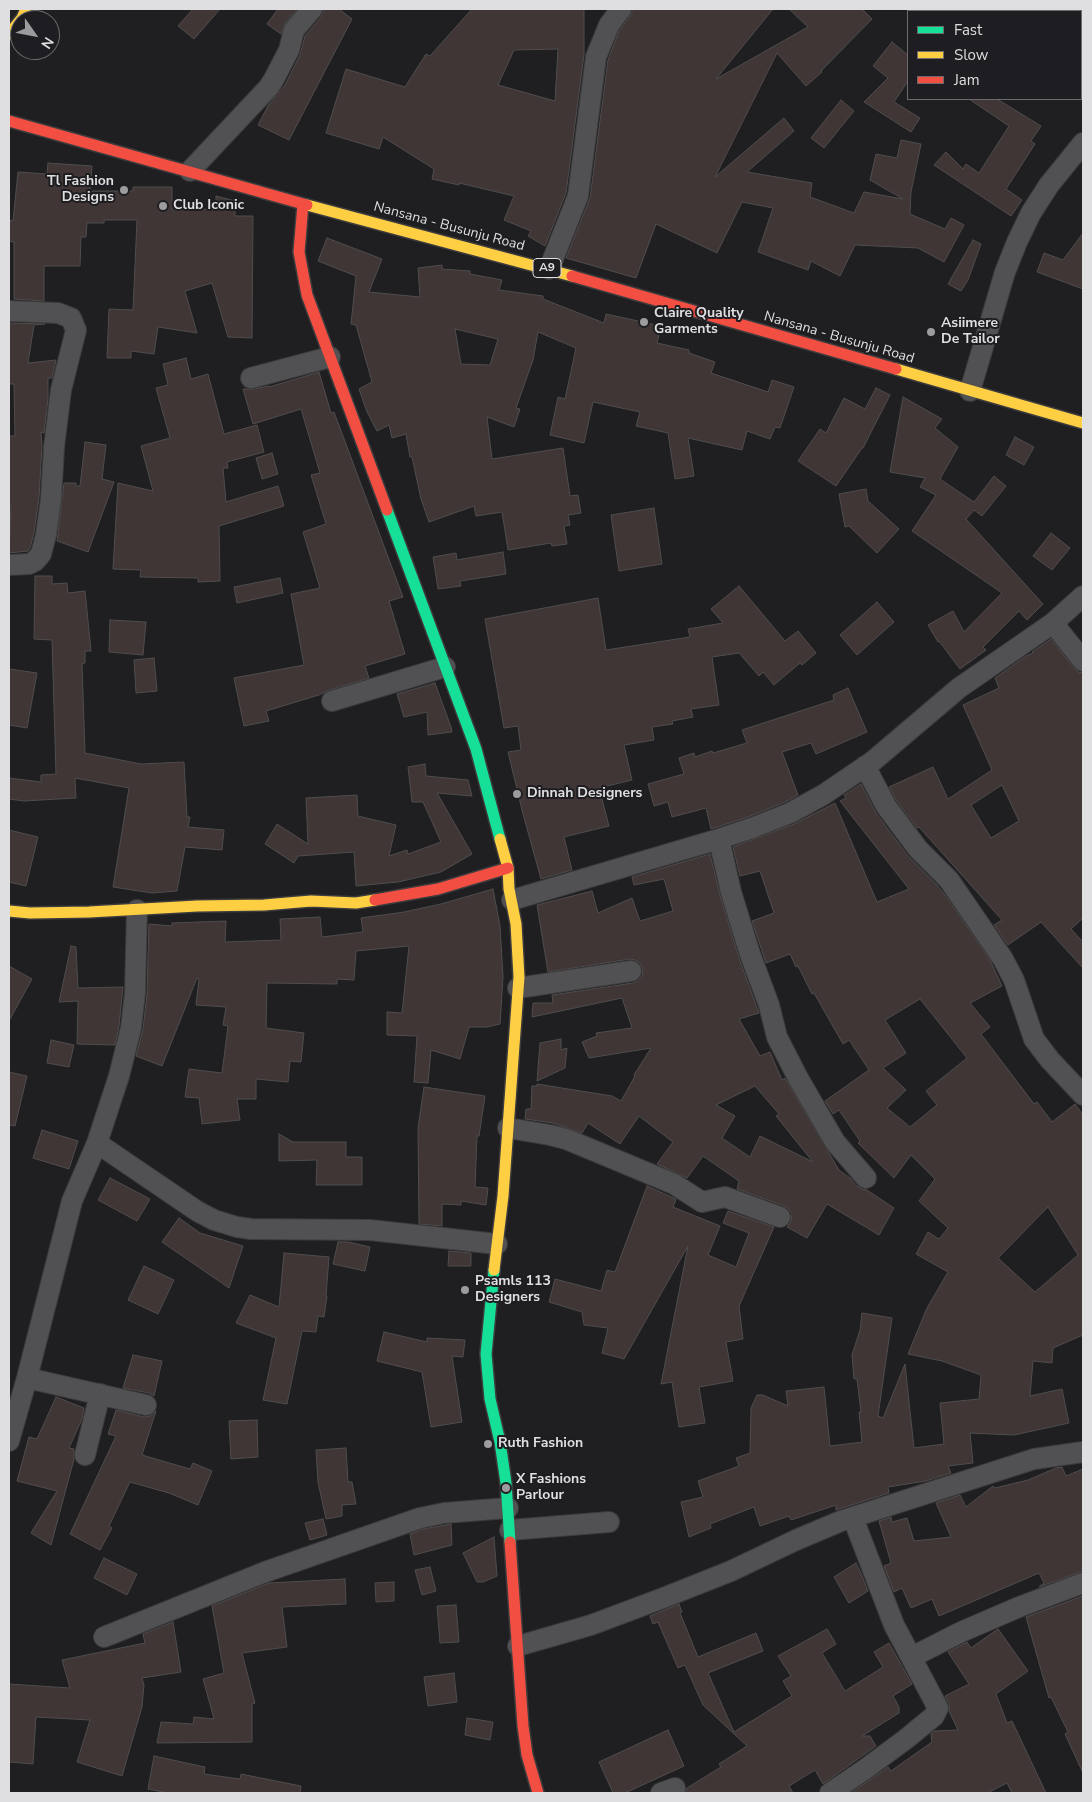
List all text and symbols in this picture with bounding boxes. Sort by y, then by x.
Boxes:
north arrow [10,10,60,60]
legend [907,10,1082,100]
text: Fast [954,20,982,40]
text: N [36,33,58,52]
text: Slow [954,45,988,65]
text: Jam [954,70,980,90]
place label: Tl Fashion Designs [47,174,114,206]
marker: Tl Fashion Designs [118,184,130,196]
place label: Club Iconic [173,198,244,214]
street label: Nansana - Busunju Road [372,199,526,255]
marker: Club Iconic [157,200,169,212]
road number: A9 [533,258,561,278]
place label: Claire Quality Garments [654,306,744,338]
street label: Nansana - Busunju Road [762,308,916,368]
marker: Claire Quality Garments [638,316,650,328]
place label: Asiimere De Tailor [941,316,1000,348]
marker: Asiimere De Tailor [925,326,937,338]
place label: Dinnah Designers [527,786,642,802]
marker: Dinnah Designers [511,788,523,800]
place label: Psamls 113 Designers [475,1274,551,1306]
marker: Psamls 113 Designers [459,1284,471,1296]
place label: Ruth Fashion [498,1436,583,1452]
marker: Ruth Fashion [482,1438,494,1450]
place label: X Fashions Parlour [516,1472,586,1504]
marker: X Fashions Parlour [500,1482,512,1494]

